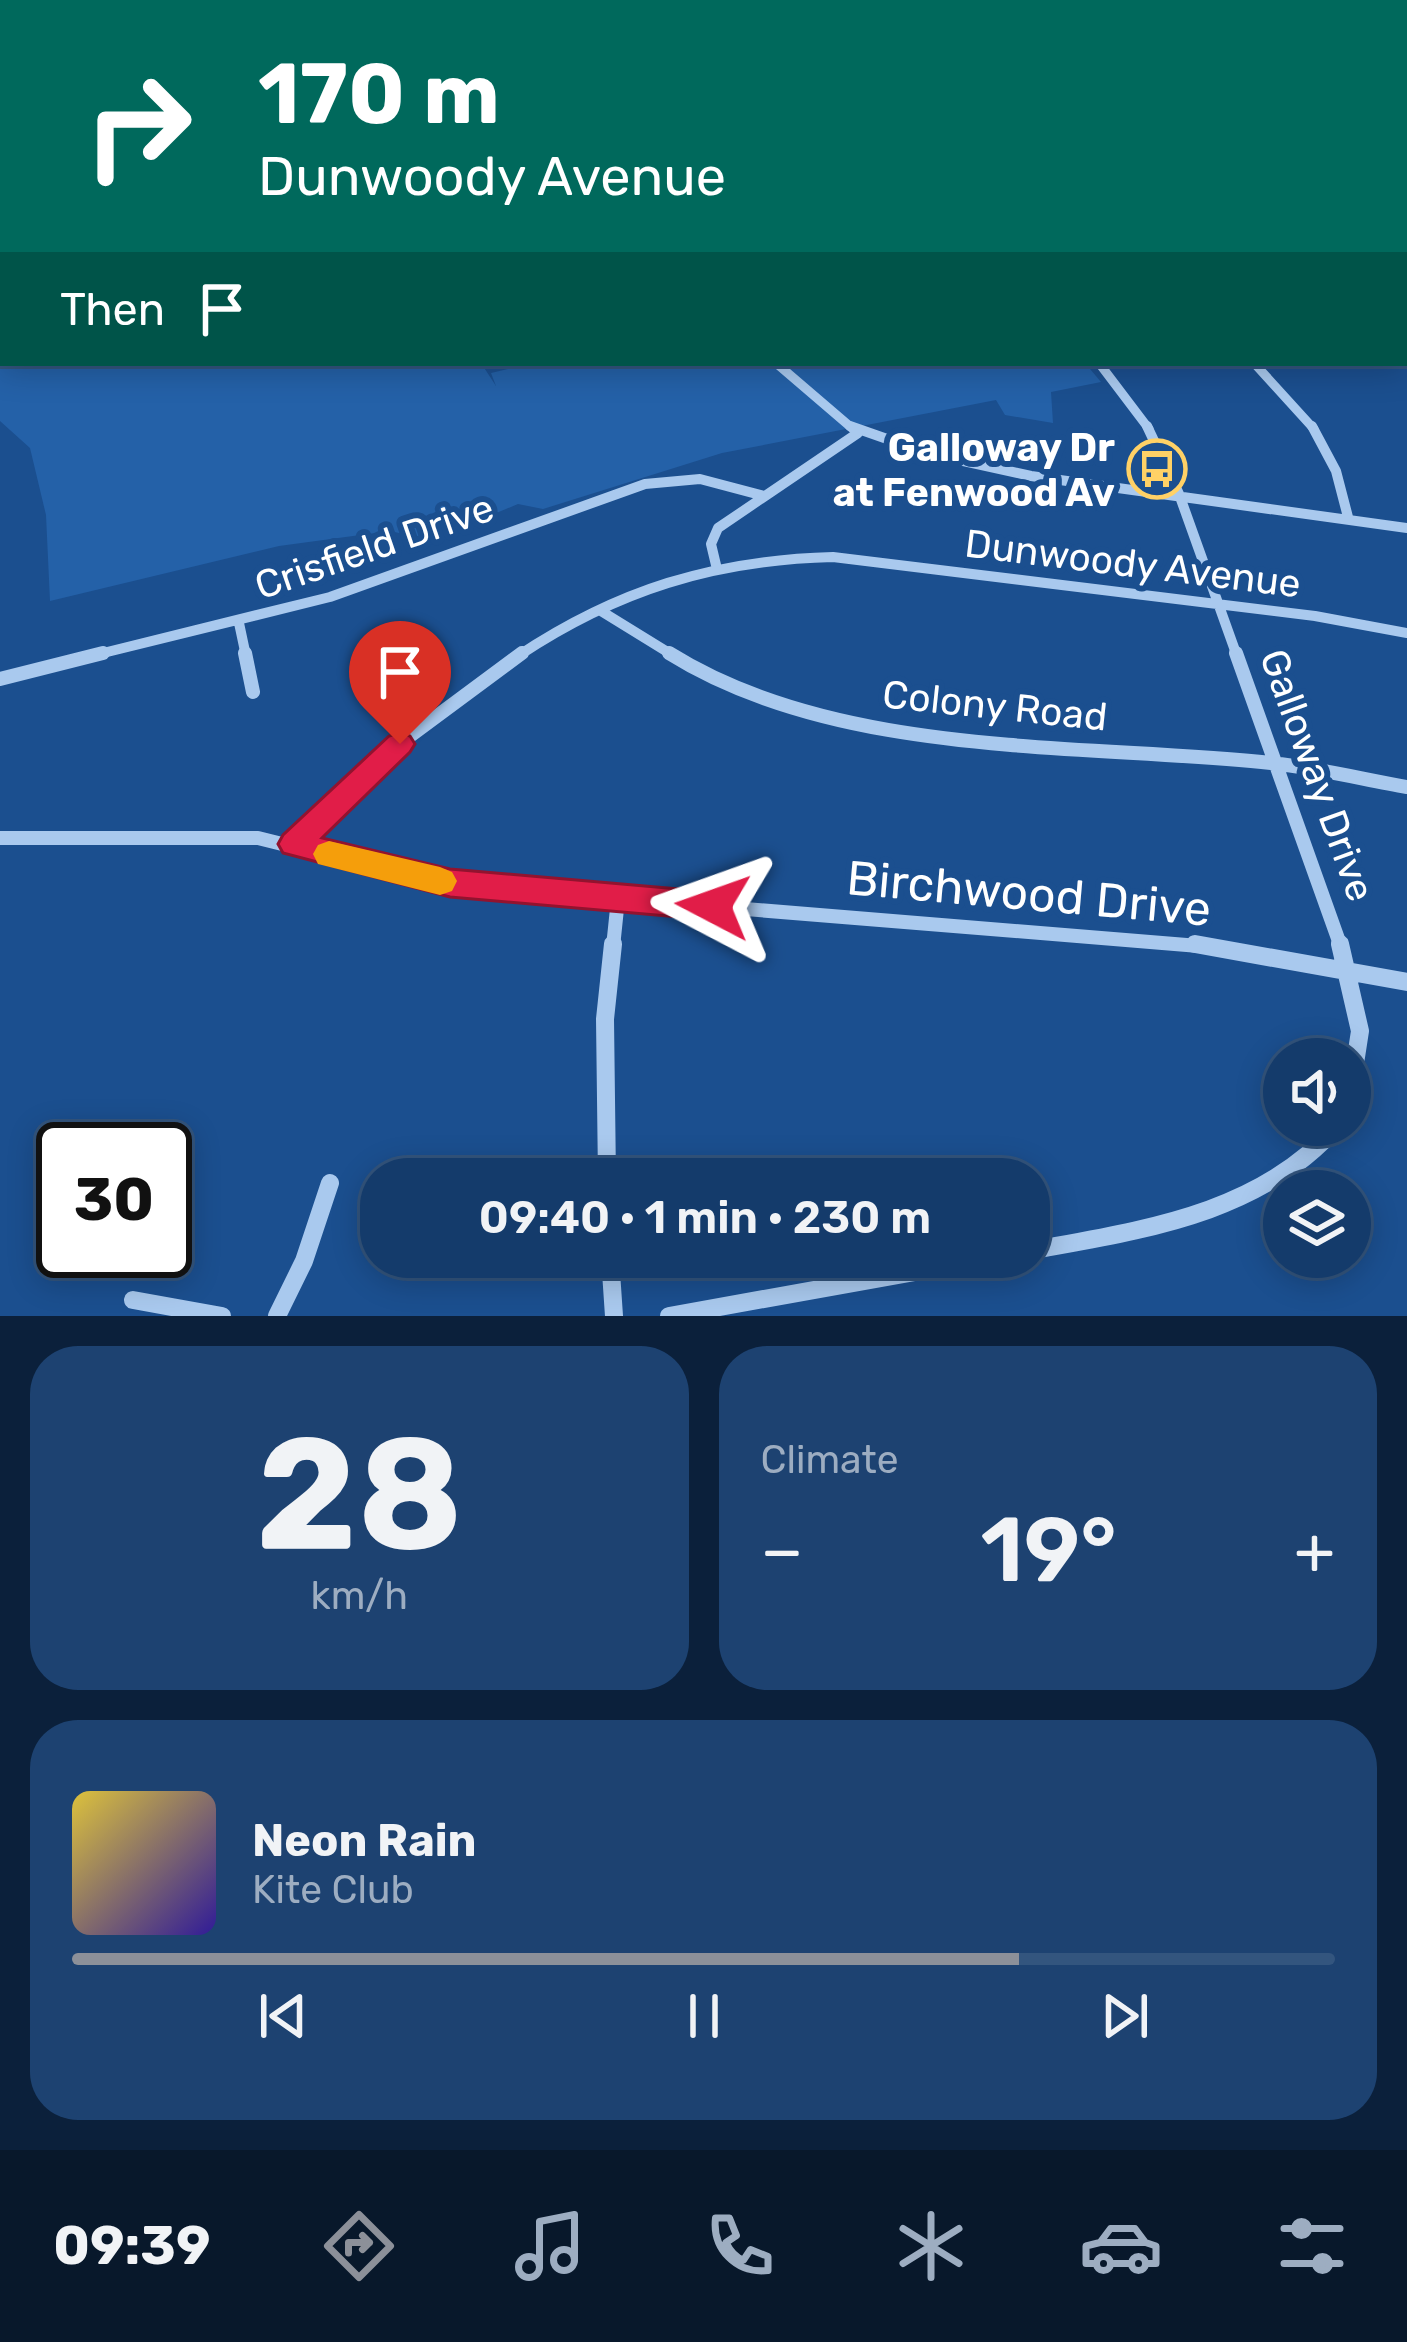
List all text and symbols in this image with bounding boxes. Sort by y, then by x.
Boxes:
text: 170 m [258,44,500,144]
icon: right [60,48,216,204]
text: Dunwoody Avenue [258,145,726,209]
icon: arrive [189,276,255,342]
text: Then [60,283,165,336]
place label: Galloway Dr at Fenwood Av [833,425,1115,516]
bus stop icon: Galloway Dr at Fenwood Av [1126,438,1188,500]
street label: Crisfield Drive [249,485,500,609]
street label: Dunwoody Avenue [962,521,1303,607]
pin [349,621,451,744]
icon: arrive [367,639,433,705]
street label: Galloway Drive [1250,643,1384,908]
street label: Colony Road [880,671,1110,741]
position arrow [650,843,776,969]
street label: Birchwood Drive [844,849,1214,938]
map controls [1263,1038,1371,1278]
button: sound [1263,1038,1371,1146]
speed limit sign: 30 [36,1122,192,1278]
button: layers [1263,1170,1371,1278]
text: 09:40 · 1 min · 230 m [479,1191,931,1244]
text: 28 [256,1402,463,1587]
text: Climate [761,1437,899,1483]
text: 19° [981,1497,1117,1604]
text: − [761,1511,803,1590]
text: + [1294,1511,1335,1590]
text: km/h [311,1573,408,1619]
text: Neon Rain [252,1814,477,1867]
text: Kite Club [252,1867,414,1913]
icon: previous [250,1983,316,2049]
icon: pause [671,1983,737,2049]
icon: next [1092,1983,1158,2049]
icon: directions [317,2204,401,2288]
icon: music [508,2204,592,2288]
icon: phone [698,2204,782,2288]
icon: climate [889,2204,973,2288]
icon: car [1079,2204,1163,2288]
icon: filters [1270,2204,1354,2288]
text: 09:39 [53,2214,211,2278]

